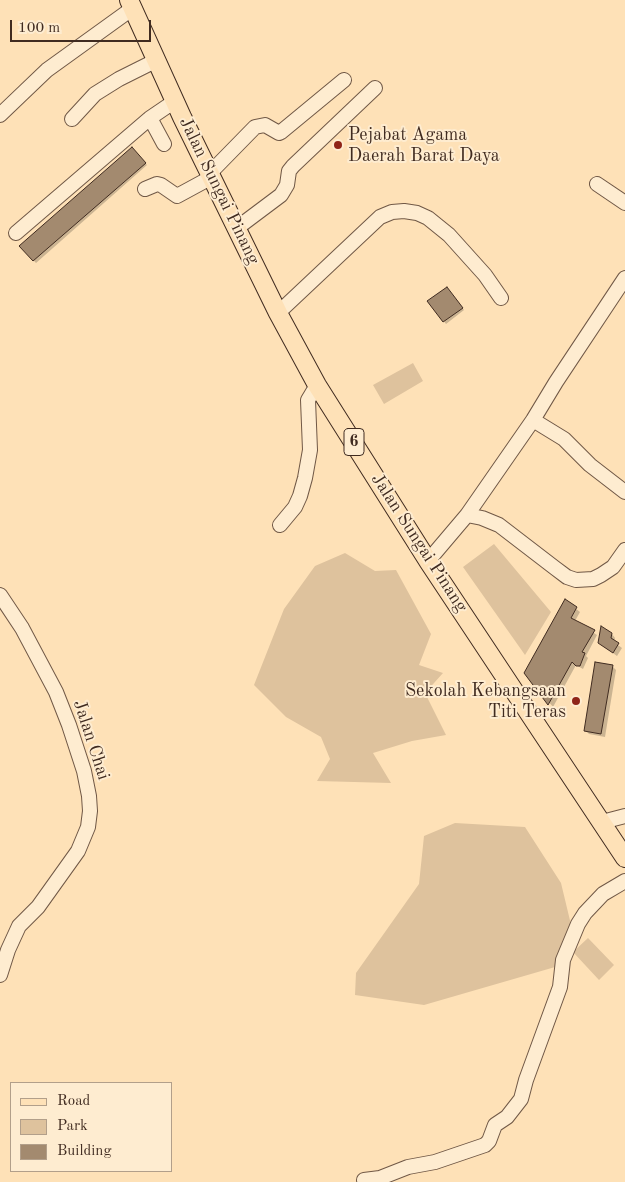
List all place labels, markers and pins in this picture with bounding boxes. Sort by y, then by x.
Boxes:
place label: Pejabat Agama Daerah Barat Daya [348,124,500,166]
marker: Pejabat Agama Daerah Barat Daya [332,139,344,151]
place label: Sekolah Kebangsaan Titi Teras [405,680,566,722]
marker: Sekolah Kebangsaan Titi Teras [570,695,582,707]

